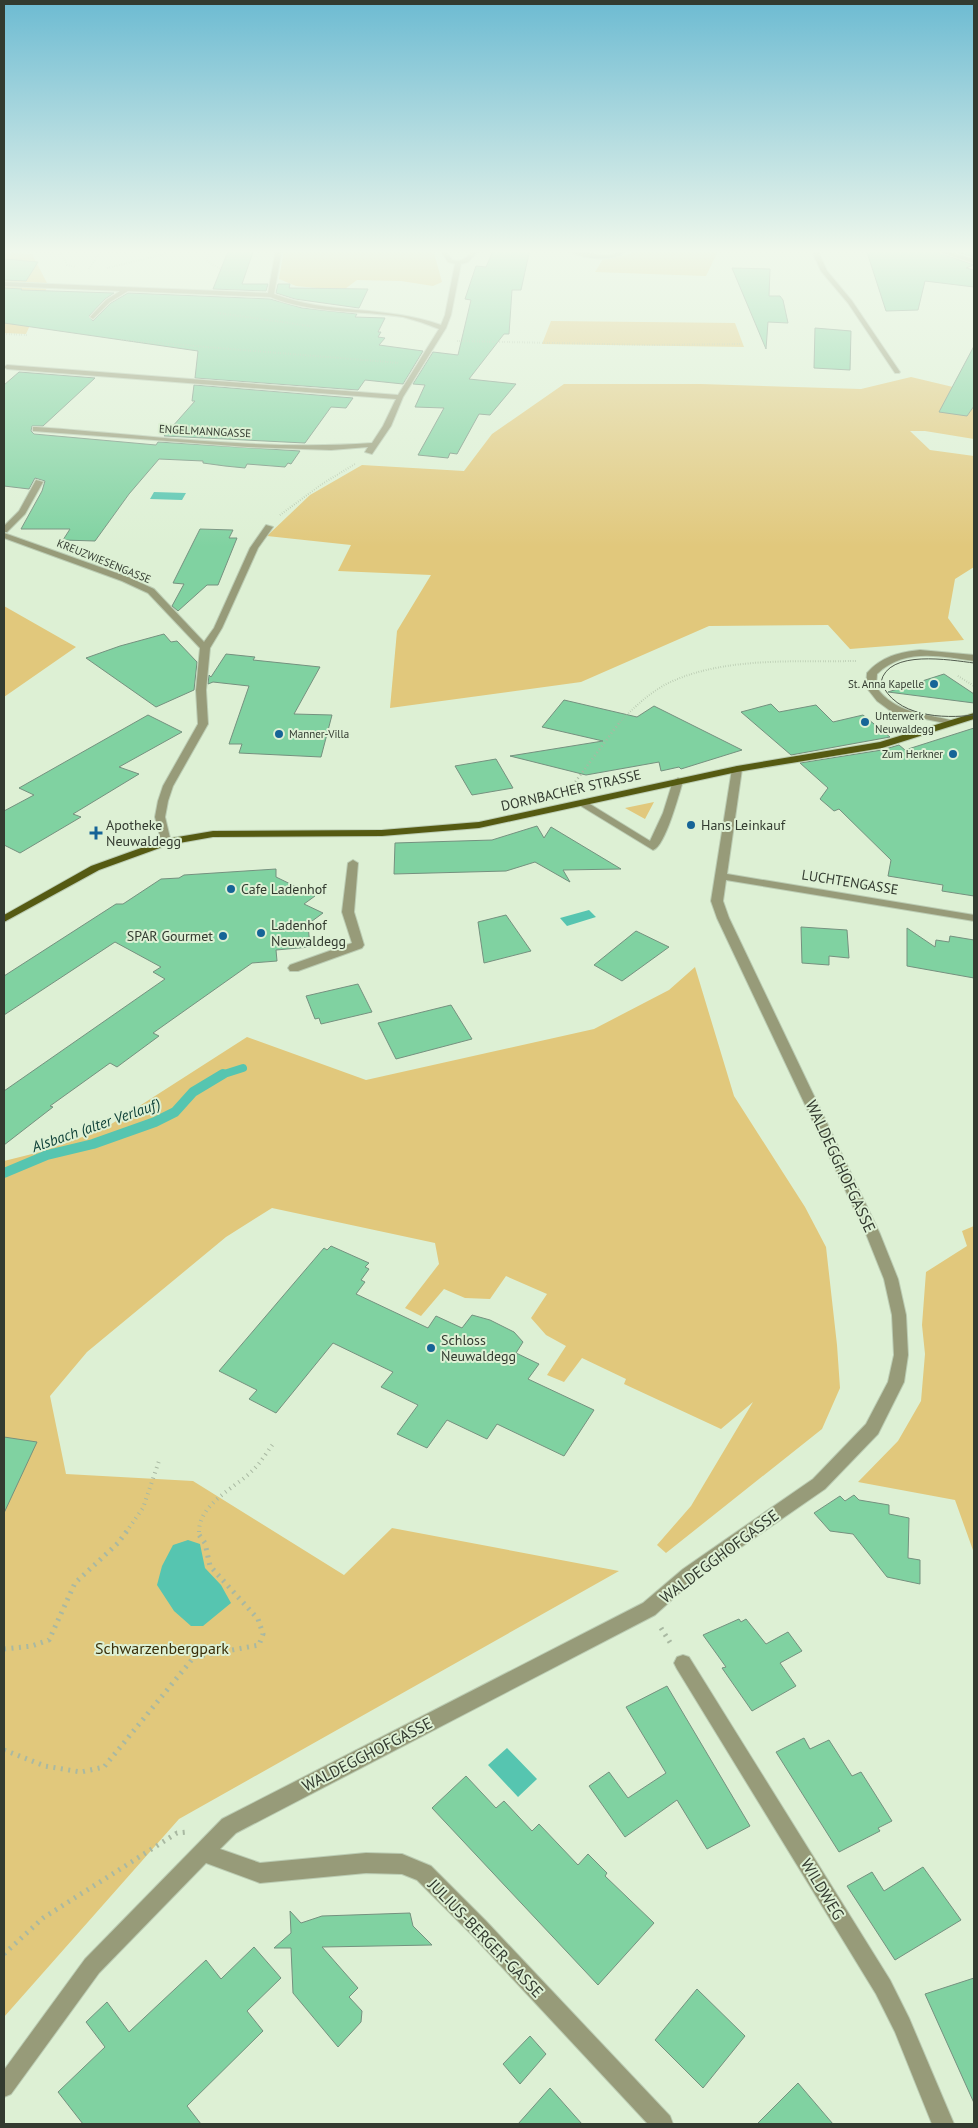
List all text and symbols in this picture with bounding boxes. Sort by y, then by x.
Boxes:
street label: ENGELMANNGASSE [159,422,252,440]
street label: KREUZWIESENGASSE [55,536,153,586]
place label: St. Anna Kapelle [848,677,924,691]
marker: St. Anna Kapelle [928,678,940,690]
place label: Unterwerk Neuwaldegg [875,709,934,736]
marker: Unterwerk Neuwaldegg [859,716,871,728]
place label: Manner-Villa [289,727,349,741]
marker: Manner-Villa [273,728,285,740]
place label: Zum Herkner [882,747,943,761]
marker: Zum Herkner [947,748,959,760]
street label: DORNBACHER STRASSE [499,765,643,815]
place label: Apotheke Neuwaldegg [106,816,181,850]
place label: Hans Leinkauf [701,816,786,834]
marker: Hans Leinkauf [685,819,697,831]
marker: Apotheke Neuwaldegg [90,827,102,839]
street label: LUCHTENGASSE [800,865,900,899]
place label: Cafe Ladenhof [241,880,327,898]
marker: Cafe Ladenhof [225,883,237,895]
place label: Ladenhof Neuwaldegg [271,916,346,950]
place label: SPAR Gourmet [127,927,213,945]
marker: Ladenhof Neuwaldegg [255,927,267,939]
marker: SPAR Gourmet [217,930,229,942]
water label: Alsbach (alter Verlauf) [28,1094,163,1156]
street label: WALDEGGHOFGASSE [802,1097,880,1235]
place label: Schloss Neuwaldegg [441,1331,516,1365]
marker: Schloss Neuwaldegg [425,1342,437,1354]
street label: WALDEGGHOFGASSE [656,1505,782,1607]
park label: Schwarzenbergpark [95,1638,229,1658]
street label: WALDEGGHOFGASSE [298,1712,436,1796]
street label: WILDWEG [797,1855,849,1923]
street label: JULIUS-BERGER-GASSE [424,1874,548,2001]

